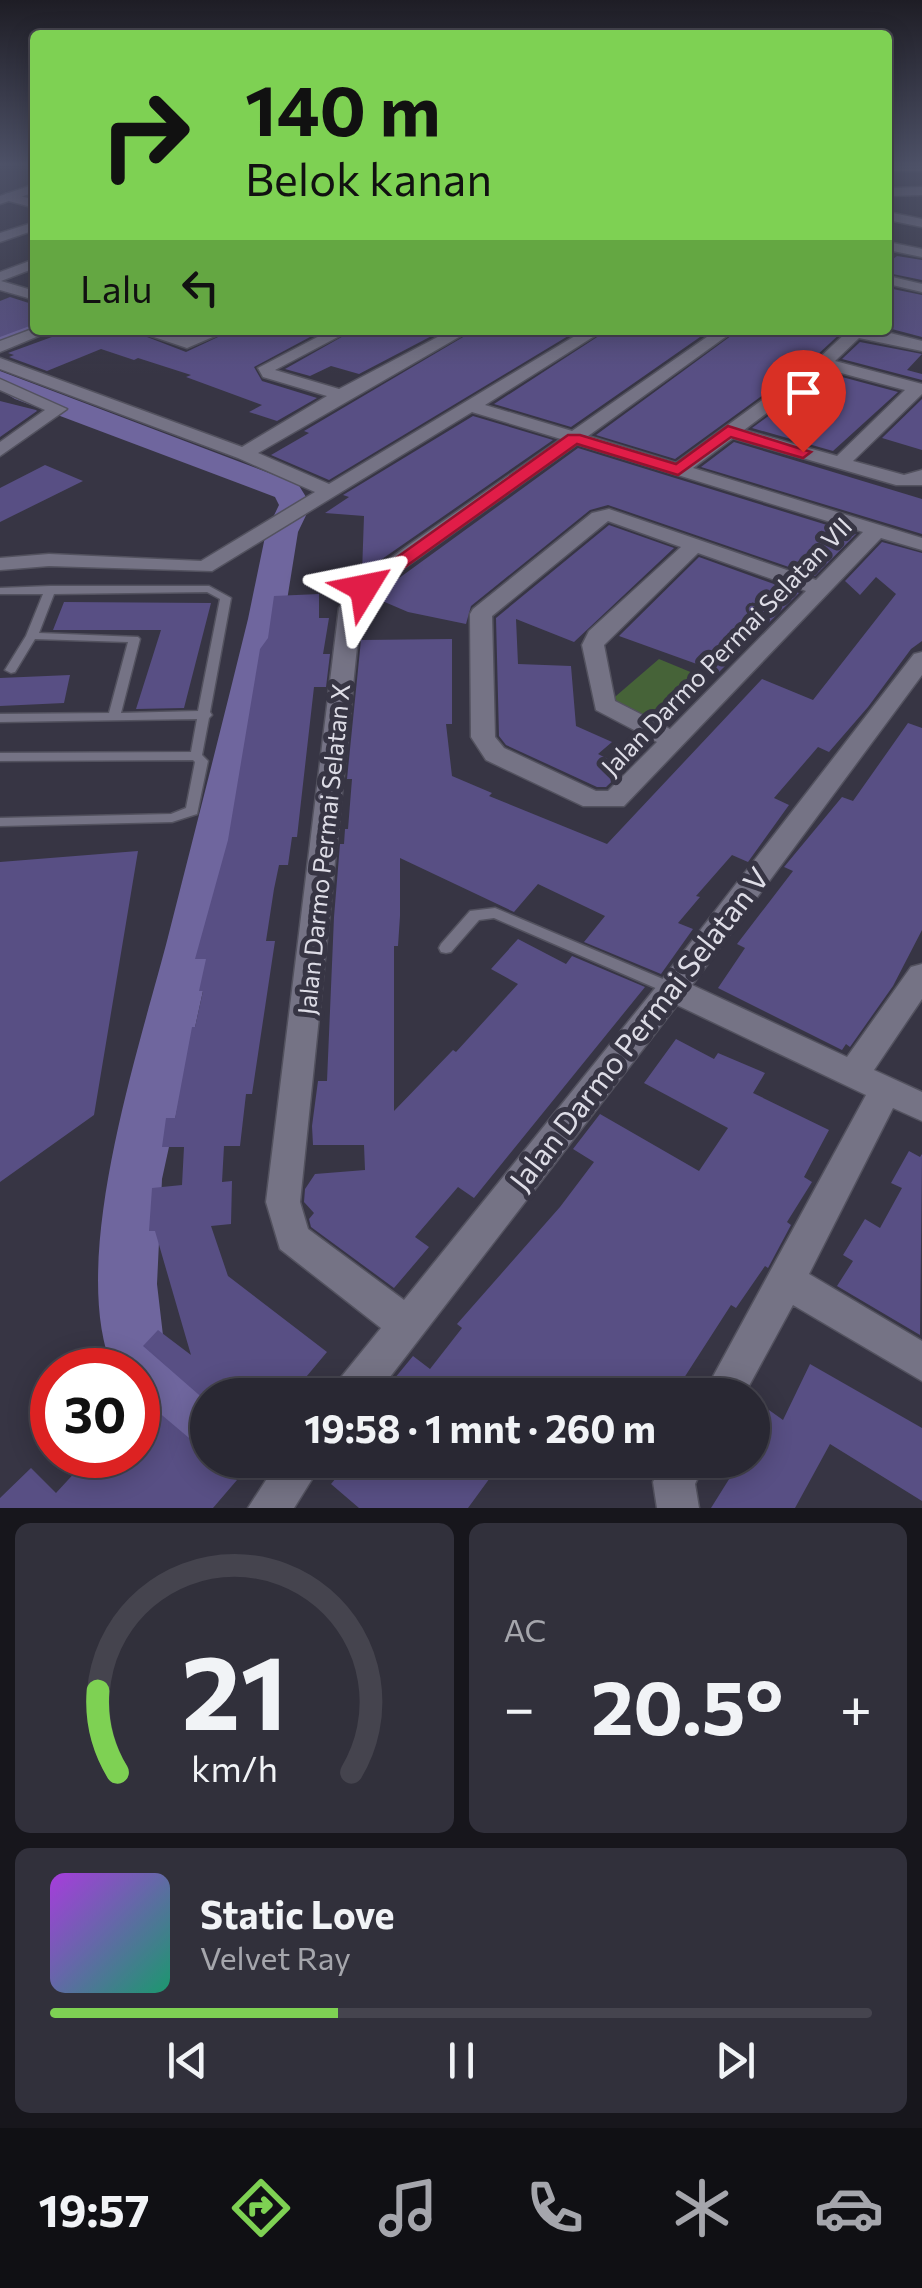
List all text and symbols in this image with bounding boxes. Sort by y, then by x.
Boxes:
text: 140 m [245,65,441,150]
icon: right [80,70,210,200]
text: Belok kanan [245,150,492,205]
icon: left [173,260,228,315]
text: Lalu [80,264,153,311]
pin [761,350,846,453]
icon: arrive [776,365,831,420]
street label: Jalan Darmo Permai Selatan VII [595,511,857,781]
position arrow [312,536,416,640]
street label: Jalan Darmo Permai Selatan X [291,682,355,1016]
street label: Jalan Darmo Permai Selatan V [500,859,776,1197]
speed limit sign: 30 [30,1348,160,1478]
text: 19:58 · 1 mnt · 260 m [304,1404,656,1451]
text: AC [504,1609,547,1649]
text: 21 [181,1624,287,1751]
text: 20.5° [591,1659,783,1750]
text: − [504,1672,535,1739]
text: + [840,1672,872,1739]
text: km/h [191,1746,278,1789]
text: Static Love [200,1890,395,1937]
text: Velvet Ray [200,1937,351,1977]
icon: previous [160,2033,215,2088]
icon: pause [434,2033,489,2088]
icon: next [708,2033,763,2088]
icon: directions [226,2173,296,2243]
icon: music [373,2173,443,2243]
icon: phone [520,2173,590,2243]
icon: climate [667,2173,737,2243]
icon: car [814,2173,884,2243]
text: 19:57 [38,2181,149,2236]

